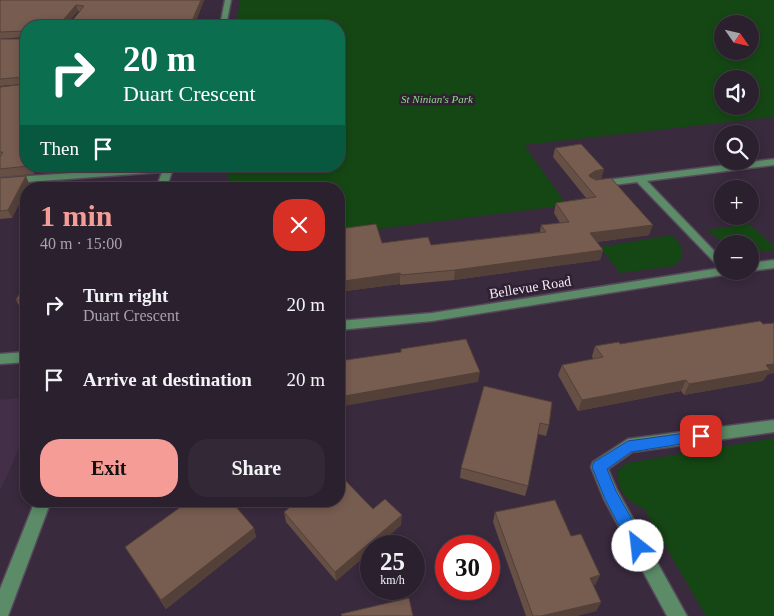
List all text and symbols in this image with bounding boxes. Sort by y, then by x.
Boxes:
north arrow [714,15,759,60]
map controls [714,15,759,280]
icon: right [40,40,105,105]
text: 20 m [123,40,196,79]
button: sound [714,70,759,115]
text: Duart Crescent [123,81,256,106]
park label: St Ninian's Park [401,93,474,105]
button: search [714,125,759,170]
icon: arrive [89,135,117,163]
text: Then [40,138,79,159]
button: + [714,180,759,225]
text: 1 min [40,199,113,232]
button: close [273,199,325,251]
text: 40 m · 15:00 [40,235,122,252]
button: − [714,235,759,280]
street label: Bellevue Road [488,274,572,301]
text: Turn right [83,285,168,306]
icon: right [40,291,68,319]
text: 20 m [286,294,325,315]
text: Duart Crescent [83,307,179,324]
icon: arrive [40,366,68,394]
text: Arrive at destination [83,369,252,390]
text: 20 m [286,369,325,390]
pin [680,415,722,457]
icon: arrive [687,422,715,450]
button: Exit [40,439,178,497]
button: Share [188,439,325,497]
position arrow [611,519,663,571]
speed limit sign: 30 [435,535,500,600]
text: 25 [380,548,405,575]
text: km/h [380,573,405,587]

